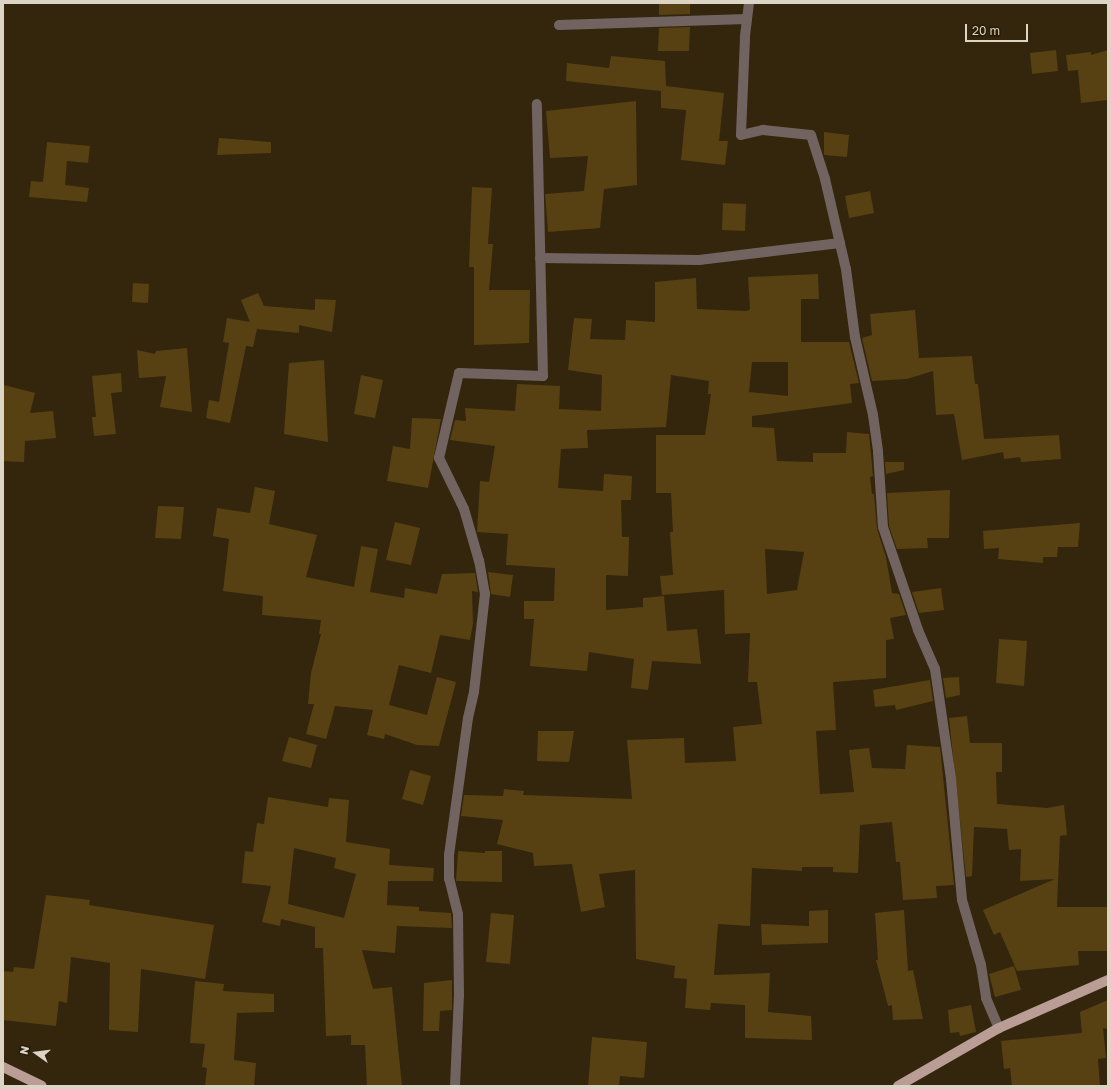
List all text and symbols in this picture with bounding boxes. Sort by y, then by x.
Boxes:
scale bar [967,16,1030,42]
text: 20 m [972,23,1000,38]
north arrow [16,1033,56,1073]
text: N [17,1044,31,1056]

